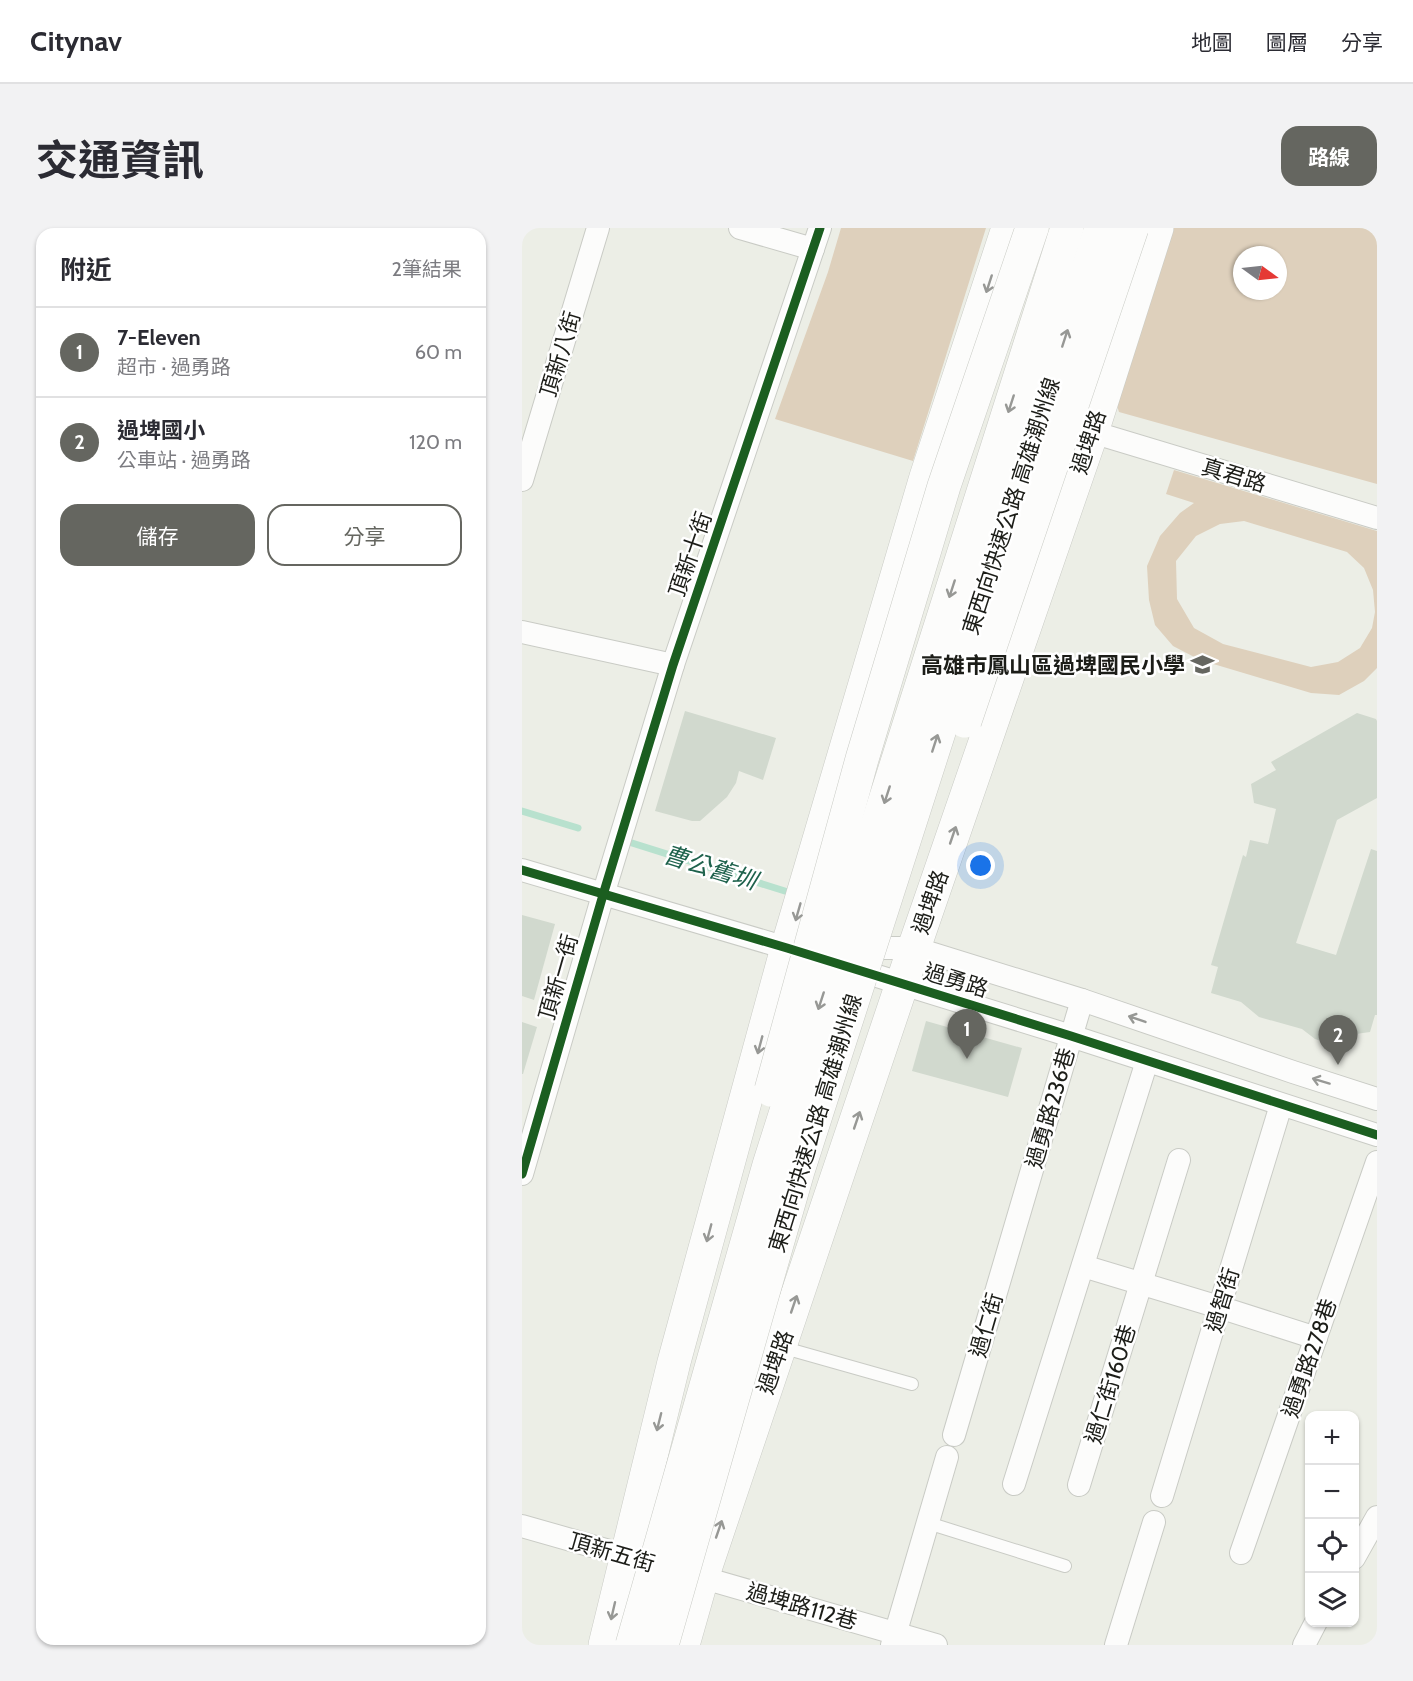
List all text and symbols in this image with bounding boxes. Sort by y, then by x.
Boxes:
text: Citynav [30,24,122,58]
text: 地圖 [1191,30,1233,55]
text: 圖層 [1266,30,1308,55]
text: 分享 [1341,30,1383,55]
button: 路線 [1281,126,1377,186]
text: 交通資訊 [36,134,204,186]
north arrow [1233,246,1287,300]
text: 附近 [60,254,112,286]
text: 2筆結果 [392,257,462,281]
one-way arrow [983,274,994,293]
street label: 頂新八街 [535,308,586,400]
text: 7-Eleven [117,324,201,351]
one-way arrow [1060,329,1071,348]
text: 1 [76,340,83,364]
text: 60 m [415,340,462,364]
text: 超市 · 過勇路 [117,355,231,379]
street label: 東西向快速公路 高雄潮州線 [957,374,1066,638]
one-way arrow [1005,394,1016,413]
street label: 過埤路 [1065,407,1112,478]
text: 過埤國小 [117,417,205,444]
text: 2 [74,430,85,454]
text: 120 m [409,430,462,454]
text: 公車站 · 過勇路 [117,448,251,472]
street label: 真君路 [1198,453,1269,498]
button: 儲存 [60,504,255,566]
button: 分享 [267,504,462,566]
street label: 頂新十街 [663,508,718,600]
one-way arrow [946,579,957,598]
place label: 高雄市鳳山區過埤國民小學 [921,652,1185,679]
school or university icon: 高雄市鳳山區過埤國民小學 [1190,652,1216,678]
one-way arrow [930,734,941,753]
one-way arrow [880,785,891,804]
one-way arrow [949,827,960,845]
water label: 曹公舊圳 [660,840,763,896]
your location [966,851,995,880]
street label: 過埤路 [907,867,954,938]
one-way arrow [791,902,803,921]
street label: 頂新一街 [533,931,584,1023]
street label: 過勇路 [920,958,991,1003]
street label: 東西向快速公路 高雄潮州線 [763,991,868,1256]
one-way arrow [815,991,826,1010]
pin: 1 [948,1010,986,1059]
one-way arrow [1128,1012,1146,1023]
pin: 2 [1318,1016,1358,1065]
one-way arrow [754,1035,766,1054]
street label: 過勇路236巷 [1020,1045,1081,1171]
one-way arrow [1312,1075,1331,1086]
one-way arrow [852,1111,863,1129]
one-way arrow [703,1223,714,1242]
street label: 過智街 [1200,1265,1245,1336]
street label: 過仁街 [964,1290,1009,1361]
one-way arrow [790,1295,801,1314]
street label: 過勇路278巷 [1277,1295,1342,1421]
street label: 過仁街160巷 [1080,1321,1141,1447]
street label: 過埤路 [752,1327,799,1398]
map controls [1305,1411,1359,1627]
button: + [1305,1411,1359,1465]
one-way arrow [653,1412,665,1431]
button: − [1305,1465,1359,1519]
button: locate [1305,1519,1359,1573]
one-way arrow [714,1520,725,1539]
street label: 頂新五街 [566,1527,658,1578]
button: layers [1305,1573,1359,1627]
street label: 過埤路112巷 [743,1578,860,1635]
one-way arrow [606,1601,618,1620]

